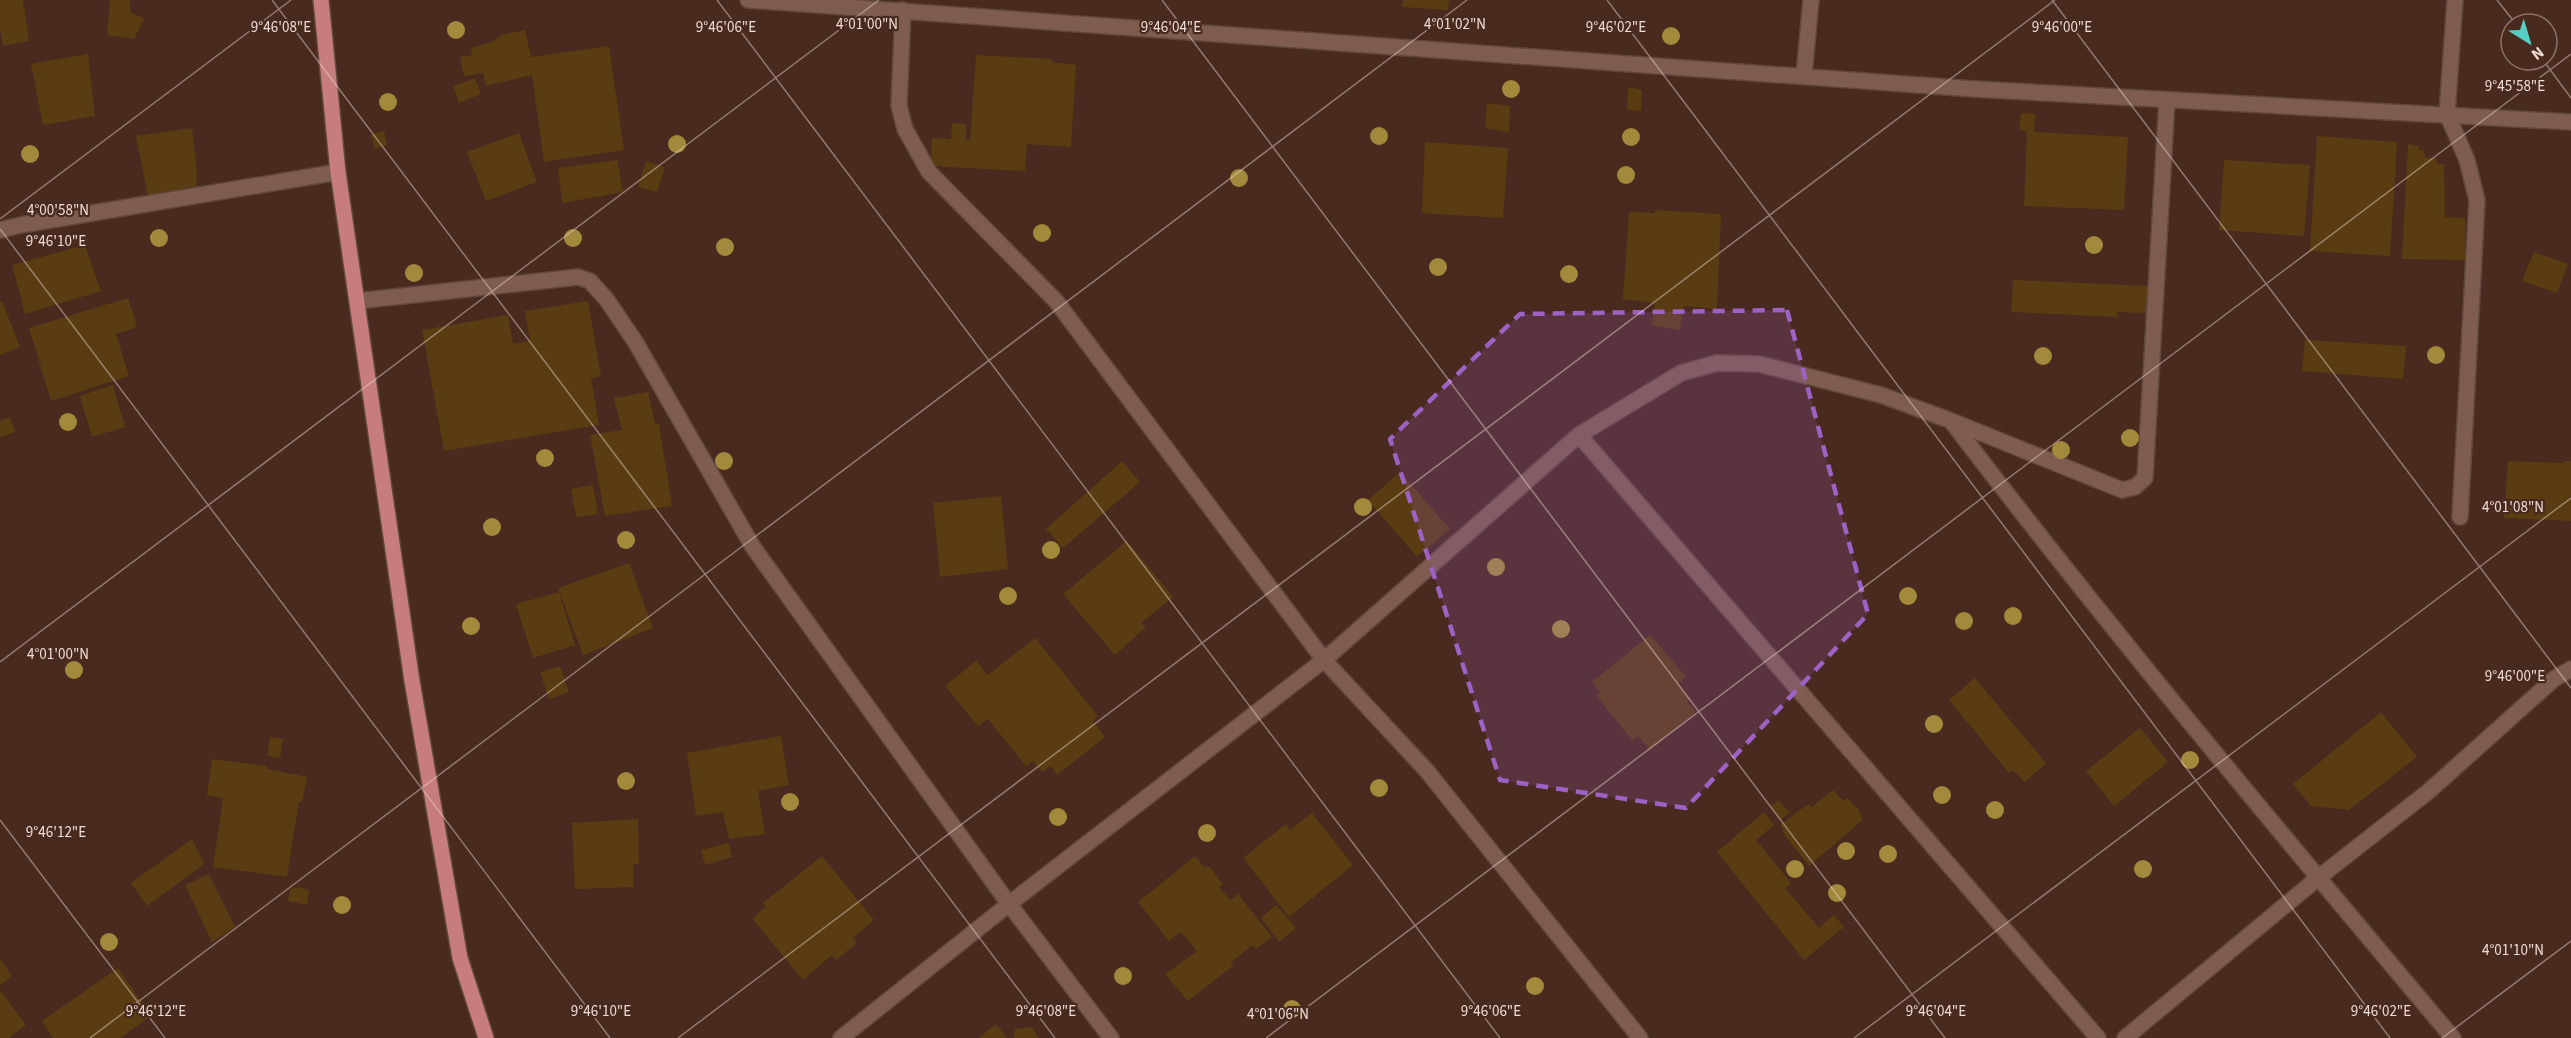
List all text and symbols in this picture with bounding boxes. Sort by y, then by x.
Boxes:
north arrow [2499,12,2559,72]
text: 4°01'00"N [836,14,898,35]
text: 4°01'02"N [1424,14,1486,35]
text: 9°46'08"E [251,17,311,38]
text: 9°46'06"E [696,17,756,38]
text: 9°46'04"E [1141,17,1201,38]
text: 9°46'02"E [1586,17,1646,38]
text: 9°46'00"E [2032,17,2092,38]
text: N [2527,41,2548,65]
text: 9°45'58"E [2485,76,2545,97]
text: 4°00'58"N [27,200,89,221]
text: 9°46'10"E [26,231,86,252]
text: 4°01'08"N [2482,497,2544,518]
text: 4°01'00"N [27,644,89,665]
text: 9°46'00"E [2485,666,2545,687]
text: 9°46'12"E [26,822,86,843]
text: 4°01'10"N [2482,940,2544,961]
text: 9°46'12"E [126,1001,186,1022]
text: 9°46'10"E [571,1001,631,1022]
text: 9°46'08"E [1016,1001,1076,1022]
text: 9°46'06"E [1461,1001,1521,1022]
text: 9°46'04"E [1906,1001,1966,1022]
text: 9°46'02"E [2351,1001,2411,1022]
text: 4°01'06"N [1247,1004,1309,1025]

